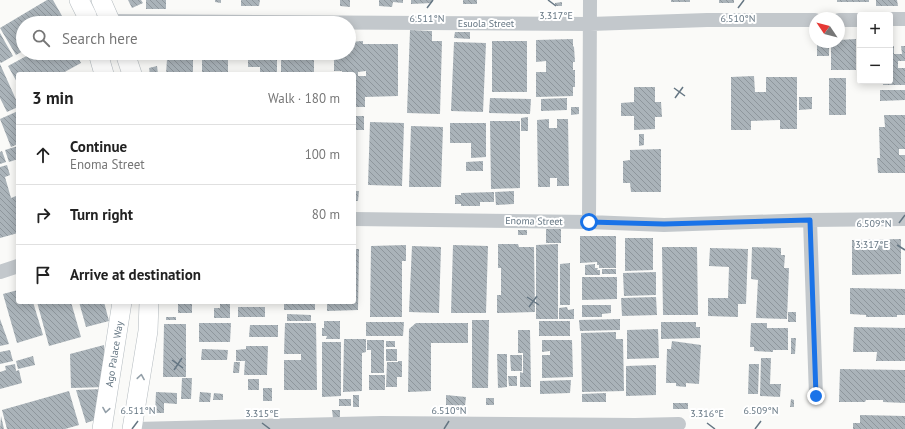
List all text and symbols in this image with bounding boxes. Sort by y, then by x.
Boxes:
text: 3.317°E [539,9,573,22]
text: 6.511°N [410,12,444,25]
text: 6.510°N [721,12,755,25]
north arrow [809,12,845,48]
map controls [857,12,893,84]
button: + [857,12,893,48]
search box [16,16,356,60]
street label: Esuola Street [458,17,515,30]
icon: search [30,27,52,49]
text: Search here [62,29,138,48]
button: − [857,48,893,84]
text: 3 min [32,87,73,109]
text: Walk · 180 m [268,90,340,107]
text: Continue [70,137,127,156]
icon: ahead [32,144,54,166]
text: 100 m [305,146,340,163]
text: Enoma Street [70,156,145,173]
icon: right [32,204,54,226]
text: Turn right [70,205,133,224]
text: 80 m [312,206,340,223]
route start [580,213,598,231]
street label: Enoma Street [505,214,563,228]
text: 6.509°N [857,217,891,230]
text: 3.317°E [855,238,889,251]
icon: arrive [32,264,54,286]
text: Arrive at destination [70,265,201,284]
street label: Ago Palace Way [102,320,125,388]
one-way arrow [136,374,145,380]
route end [807,387,825,405]
text: 6.511°N [121,404,155,417]
text: 6.510°N [432,404,466,417]
text: 6.509°N [744,404,778,417]
one-way arrow [102,407,110,413]
text: 3.315°E [245,407,279,420]
text: 3.316°E [690,407,724,420]

